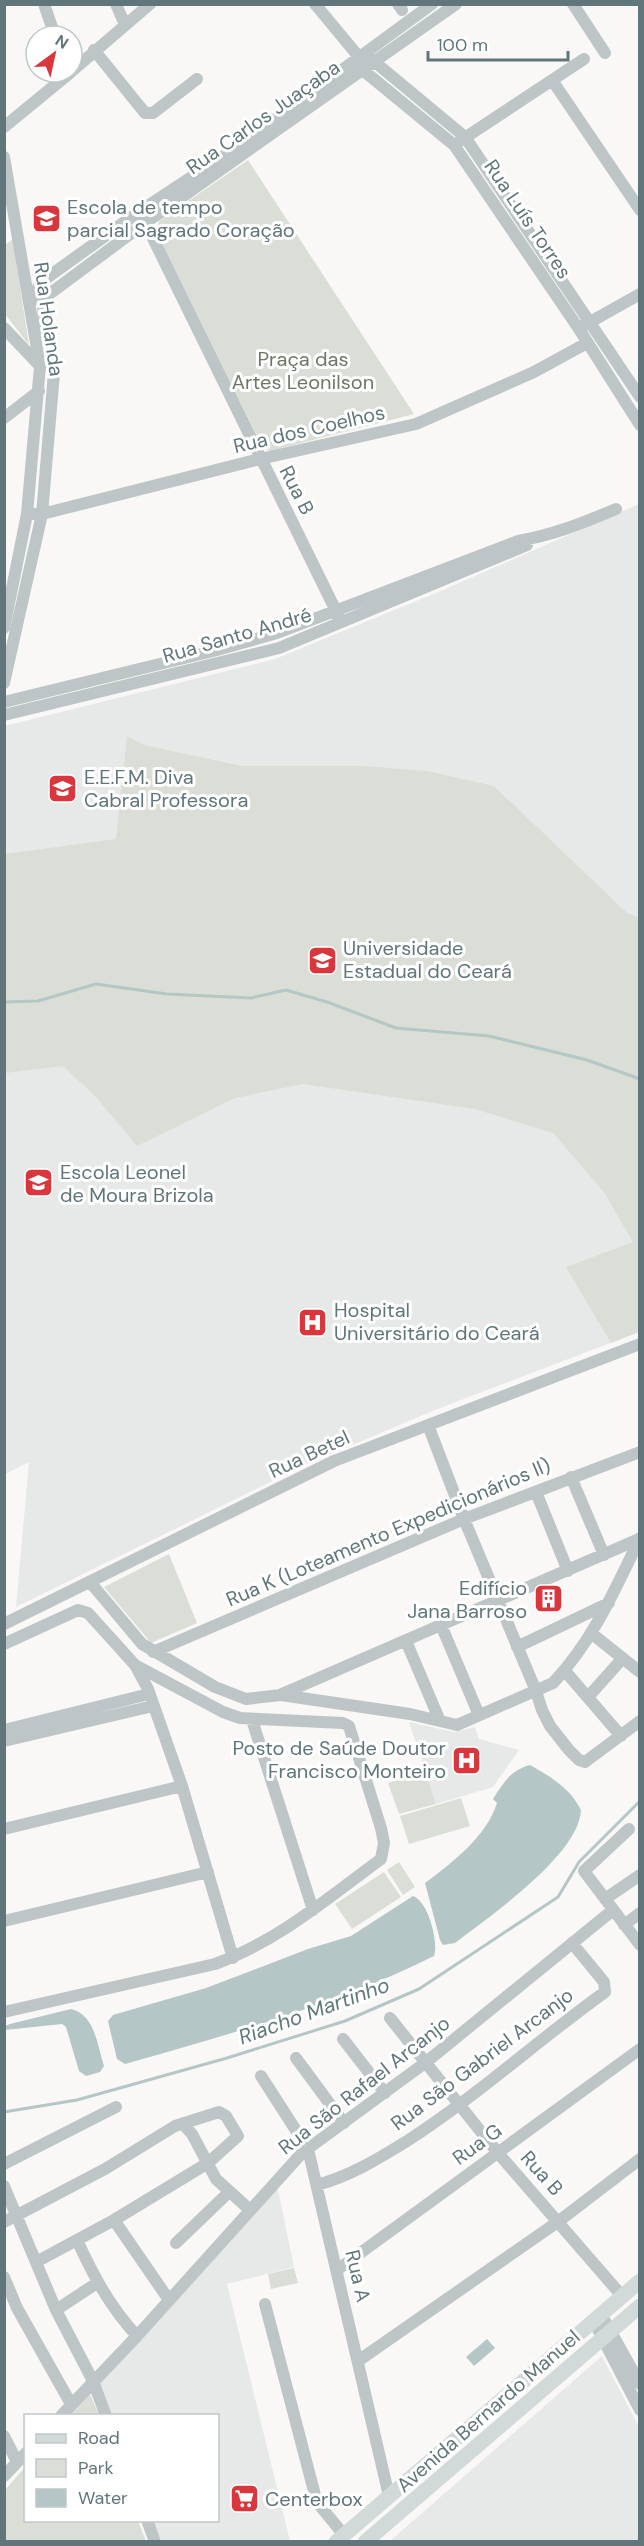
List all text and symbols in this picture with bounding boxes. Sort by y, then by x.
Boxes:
north arrow [24,24,84,84]
scale bar [428,24,568,62]
text: N [51,30,73,54]
text: 100 m [437,33,488,57]
street label: Rua Carlos Juaçaba [181,54,345,180]
street label: Rua Luís Torres [479,154,577,284]
place label: Escola de tempo parcial Sagrado Coração [67,194,295,243]
school or university icon: Escola de tempo parcial Sagrado Coração [30,202,62,234]
street label: Rua Holanda [28,260,70,378]
park label: Praça das Artes Leonilson [232,346,374,395]
street label: Rua dos Coelhos [231,399,387,459]
street label: Rua B [274,461,320,519]
street label: Rua Santo André [159,601,315,669]
place label: E.E.F.M. Diva Cabral Professora [84,764,248,813]
school or university icon: E.E.F.M. Diva Cabral Professora [47,772,79,804]
place label: Universidade Estadual do Ceará [343,935,512,984]
school or university icon: Universidade Estadual do Ceará [306,944,338,976]
place label: Escola Leonel de Moura Brizola [60,1159,214,1208]
school or university icon: Escola Leonel de Moura Brizola [23,1167,55,1199]
place label: Hospital Universitário do Ceará [334,1297,540,1346]
hospital icon: Hospital Universitário do Ceará [297,1306,329,1338]
street label: Rua Betel [265,1424,353,1484]
street label: Rua K (Loteamento Expedicionários II) [222,1452,554,1612]
place label: Edifício Jana Barroso [407,1575,527,1624]
building icon: Edifício Jana Barroso [532,1583,564,1615]
place label: Posto de Saúde Doutor Francisco Monteiro [233,1735,446,1784]
hospital icon: Posto de Saúde Doutor Francisco Monteiro [451,1744,483,1776]
water label: Riacho Martinho [235,1971,393,2051]
street label: Rua São Gabriel Arcanjo [386,1982,578,2136]
street label: Rua São Rafael Arcanjo [273,2010,455,2160]
street label: Rua G [447,2117,507,2171]
street label: Rua B [515,2145,569,2201]
street label: Rua A [339,2247,377,2305]
street label: Avenida Bernardo Manuel [391,2324,585,2498]
legend [24,2414,219,2522]
text: Road [78,2426,120,2450]
text: Park [78,2456,114,2480]
supermarket icon: Centerbox [228,2483,260,2515]
text: Water [78,2486,128,2510]
place label: Centerbox [265,2486,362,2512]

